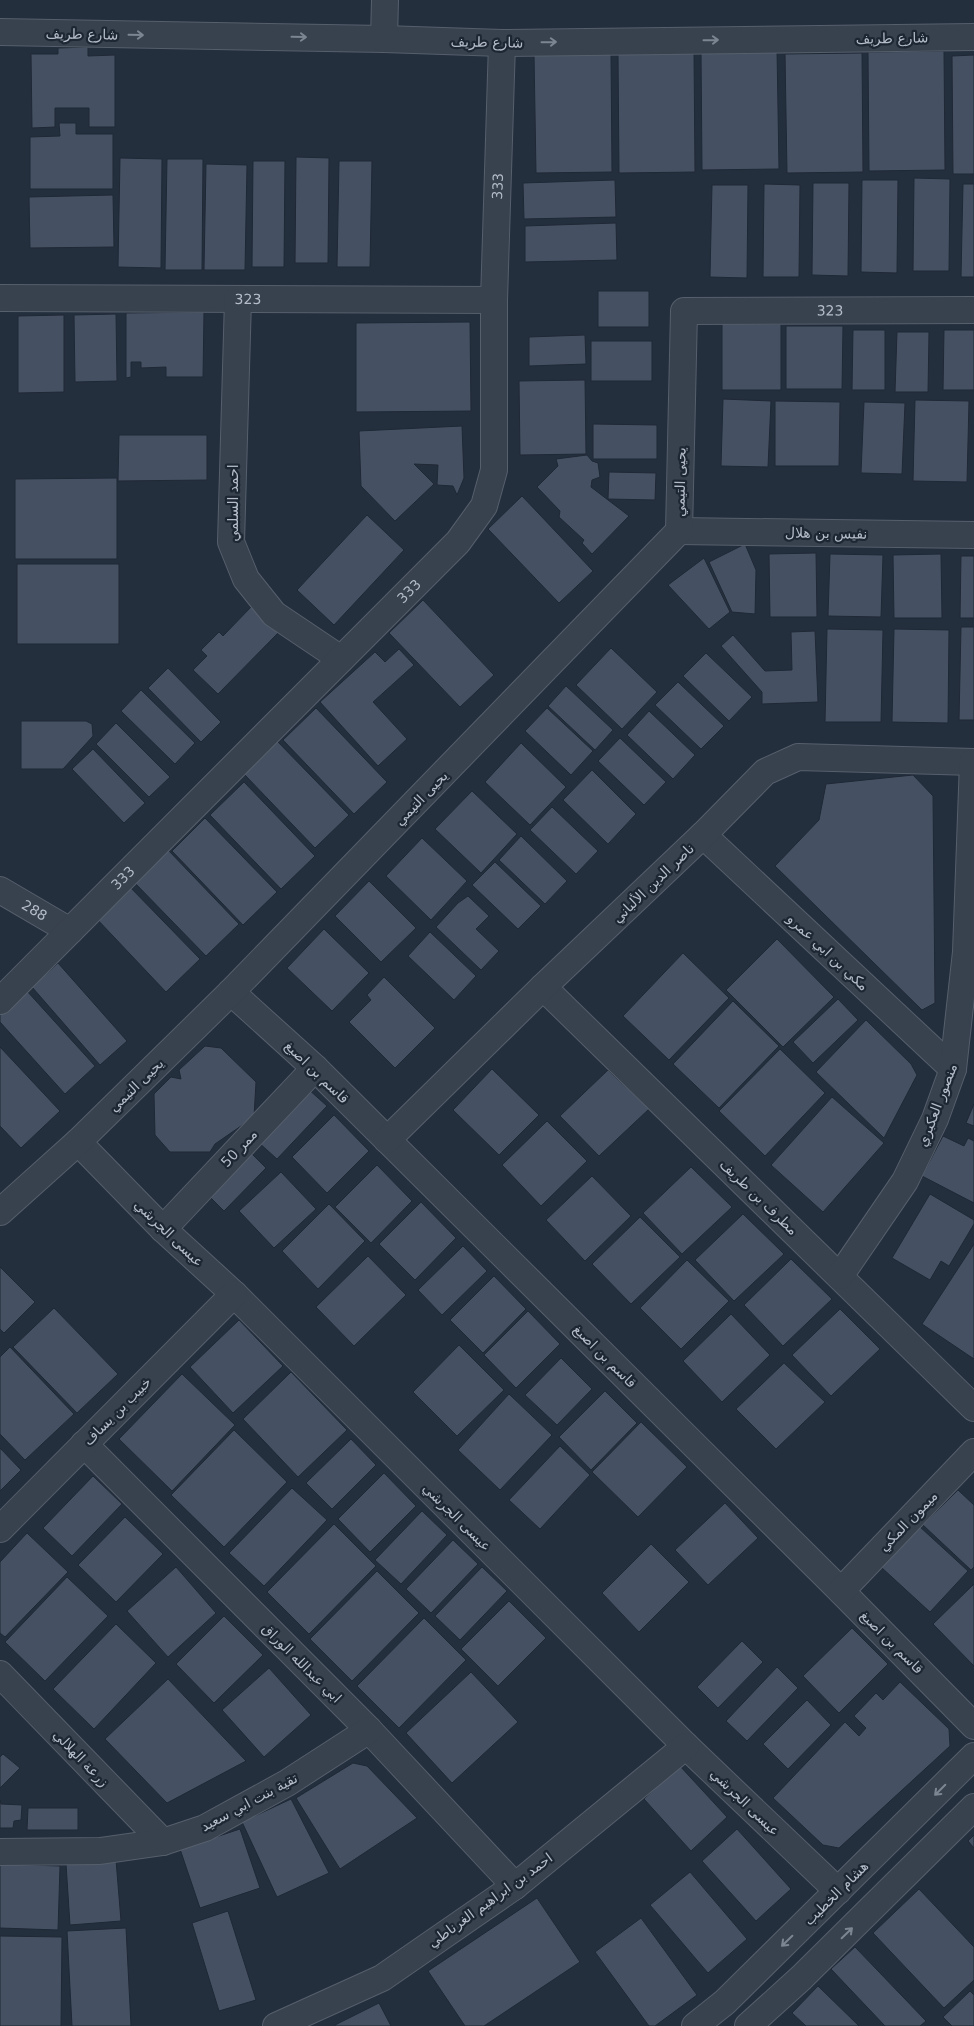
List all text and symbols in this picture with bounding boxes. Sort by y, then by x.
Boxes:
street label: شارع طريف [45,25,119,44]
street label: شارع طريف [855,29,929,48]
one-way arrow [128,30,144,39]
one-way arrow [290,32,306,42]
street label: شارع طريف [450,33,524,52]
one-way arrow [702,35,719,45]
one-way arrow [540,37,556,47]
street label: 333 [489,173,506,200]
street label: 323 [235,291,261,307]
street label: 323 [817,302,843,319]
street label: يحيى التيمي [671,447,690,517]
street label: احمد السلمي [225,464,242,542]
street label: نفيس بن هلال [785,524,867,543]
street label: 333 [394,576,424,606]
street label: يحيى التيمي [391,767,452,829]
street label: ناصر الدين الألباني [608,839,698,927]
street label: 333 [108,863,138,893]
street label: 288 [19,897,50,924]
street label: مكي بن ابي عمرو [783,910,872,994]
street label: قاسم بن اصبغ [281,1037,352,1107]
street label: يحيى التيمي [105,1055,167,1116]
street label: منصور العكبري [914,1061,961,1149]
street label: ممر 50 [218,1126,261,1171]
street label: مطرف بن طريف [716,1156,801,1239]
street label: عيسى الجرشي [131,1196,207,1271]
street label: قاسم بن اصبغ [569,1321,640,1392]
street label: خبيب بن يساف [80,1374,155,1449]
street label: عيسى الجرشي [419,1480,494,1555]
street label: ميمون المكي [875,1488,941,1555]
street label: قاسم بن اصبغ [856,1607,927,1678]
street label: ابي عبدالله الوراق [258,1620,345,1707]
street label: زرعة الهلالي [49,1726,112,1790]
street label: عيسى الجرشي [707,1765,783,1840]
street label: تقية بنت ابي سعيد [198,1770,301,1835]
one-way arrow [933,1784,946,1796]
street label: احمد بن ابراهيم الغرناطي [425,1849,556,1951]
street label: هشام الخطيب [801,1858,871,1928]
one-way arrow [841,1927,853,1939]
one-way arrow [780,1935,793,1947]

